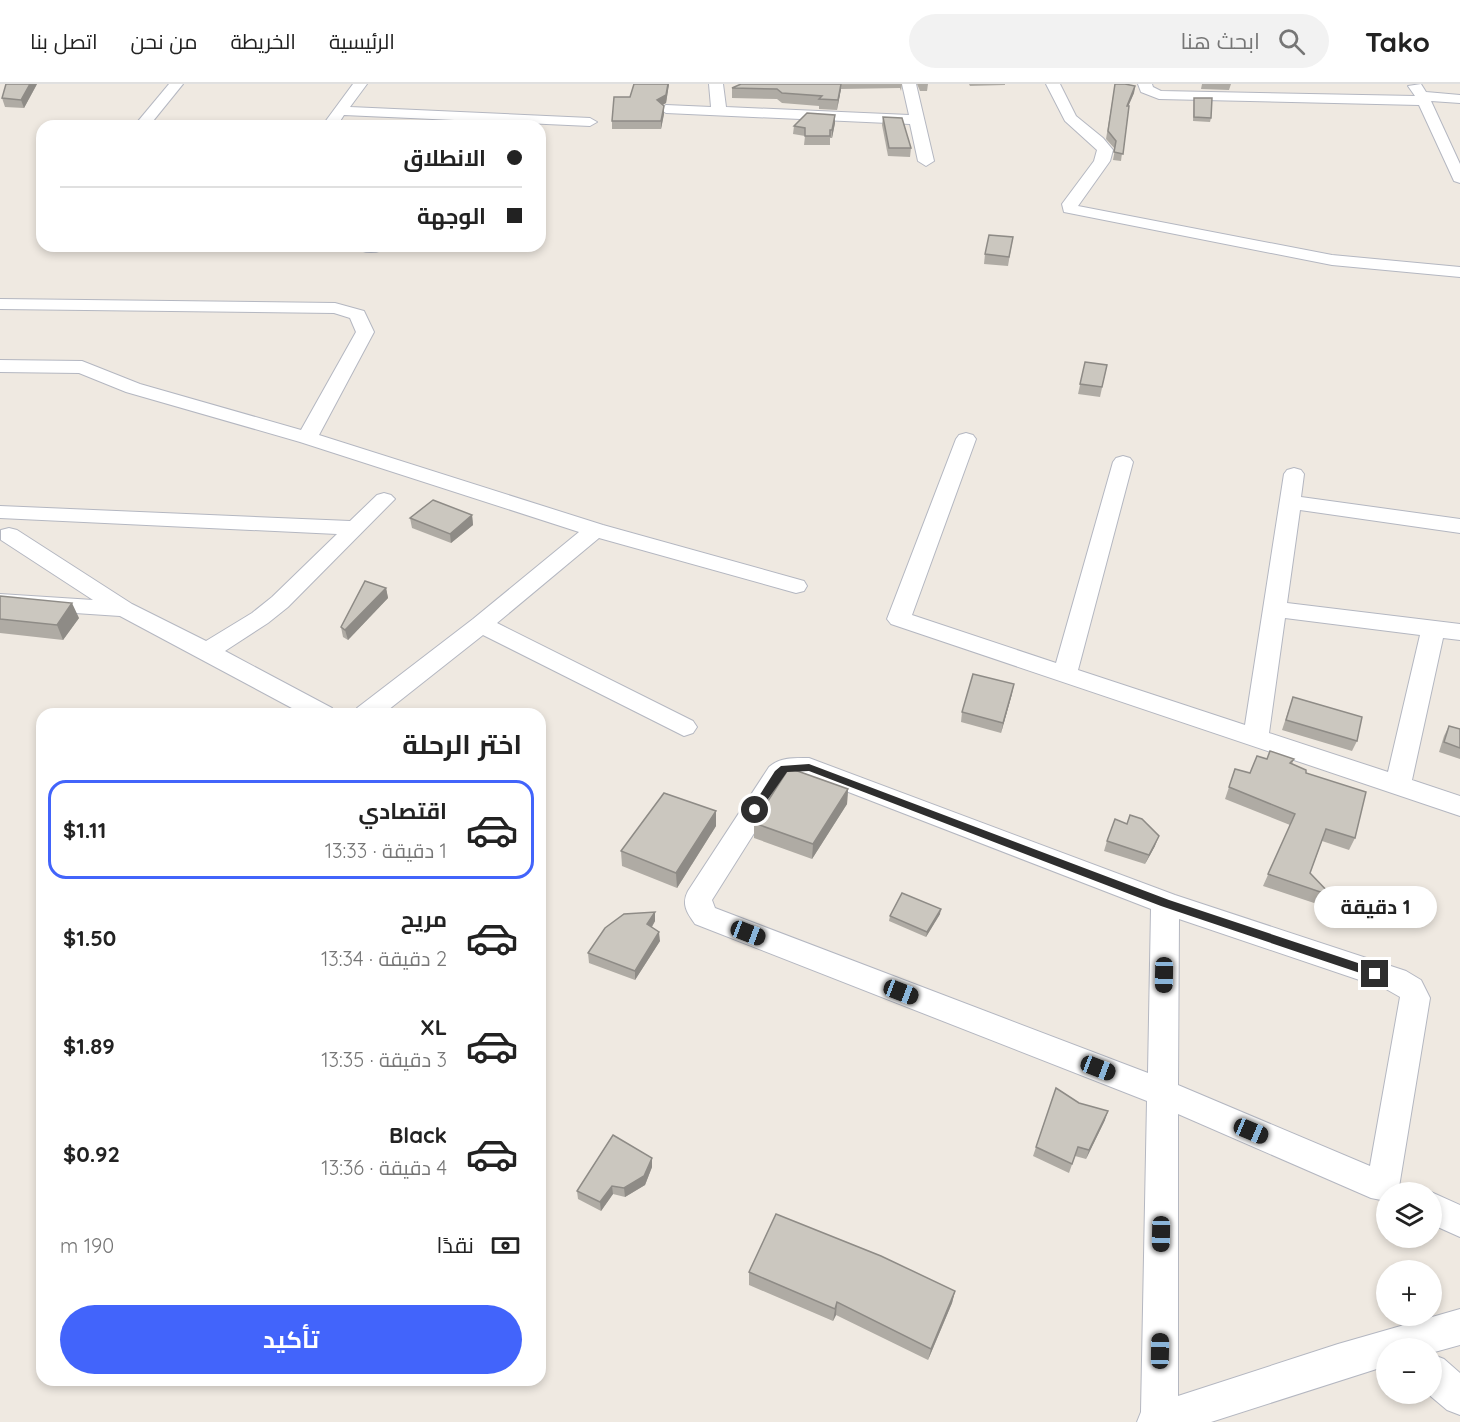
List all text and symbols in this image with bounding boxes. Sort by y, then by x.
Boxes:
search box [909,14,1329,68]
text: Tako [1365,24,1430,59]
icon: search [1275,25,1308,58]
text: ابحث هنا [1180,27,1260,55]
text: اتصل بنا [30,28,98,54]
text: من نحن [131,28,197,54]
text: الخريطة [230,28,296,54]
text: الرئيسية [329,28,395,54]
text: الانطلاق [403,144,486,172]
text: الوجهة [417,202,486,230]
text: اختر الرحلة [402,727,522,761]
route start [741,796,768,823]
text: اقتصادي [358,797,447,825]
icon: car [465,803,519,857]
text: $1.11 [63,816,106,844]
text: 1 دقيقة · 13:33 [325,838,447,863]
callout: 1 دقيقة [1314,887,1436,929]
text: 1 دقيقة [1341,894,1410,919]
text: مريح [401,905,447,933]
icon: car [465,911,519,965]
car [728,918,768,948]
text: $1.50 [63,924,116,952]
text: 2 دقيقة · 13:34 [321,946,447,971]
car [1155,957,1173,993]
route end [1361,960,1388,987]
car [881,977,921,1007]
text: XL [420,1013,447,1041]
icon: car [465,1019,519,1073]
text: $1.89 [63,1032,115,1060]
text: 3 دقيقة · 13:35 [321,1047,447,1072]
car [1078,1053,1118,1083]
car [1231,1116,1271,1146]
text: Black [389,1121,447,1149]
icon: car [465,1127,519,1181]
text: $0.92 [63,1140,120,1168]
text: 4 دقيقة · 13:36 [321,1155,447,1180]
map controls [1376,1182,1442,1404]
button: layers [1376,1182,1442,1248]
car [1152,1216,1170,1252]
icon: cash [489,1229,522,1262]
text: نقدًا [436,1231,474,1259]
text: 190 m [60,1233,114,1258]
button: + [1376,1260,1442,1326]
button: تأكيد [60,1305,522,1374]
car [1151,1333,1169,1369]
button: − [1376,1338,1442,1404]

